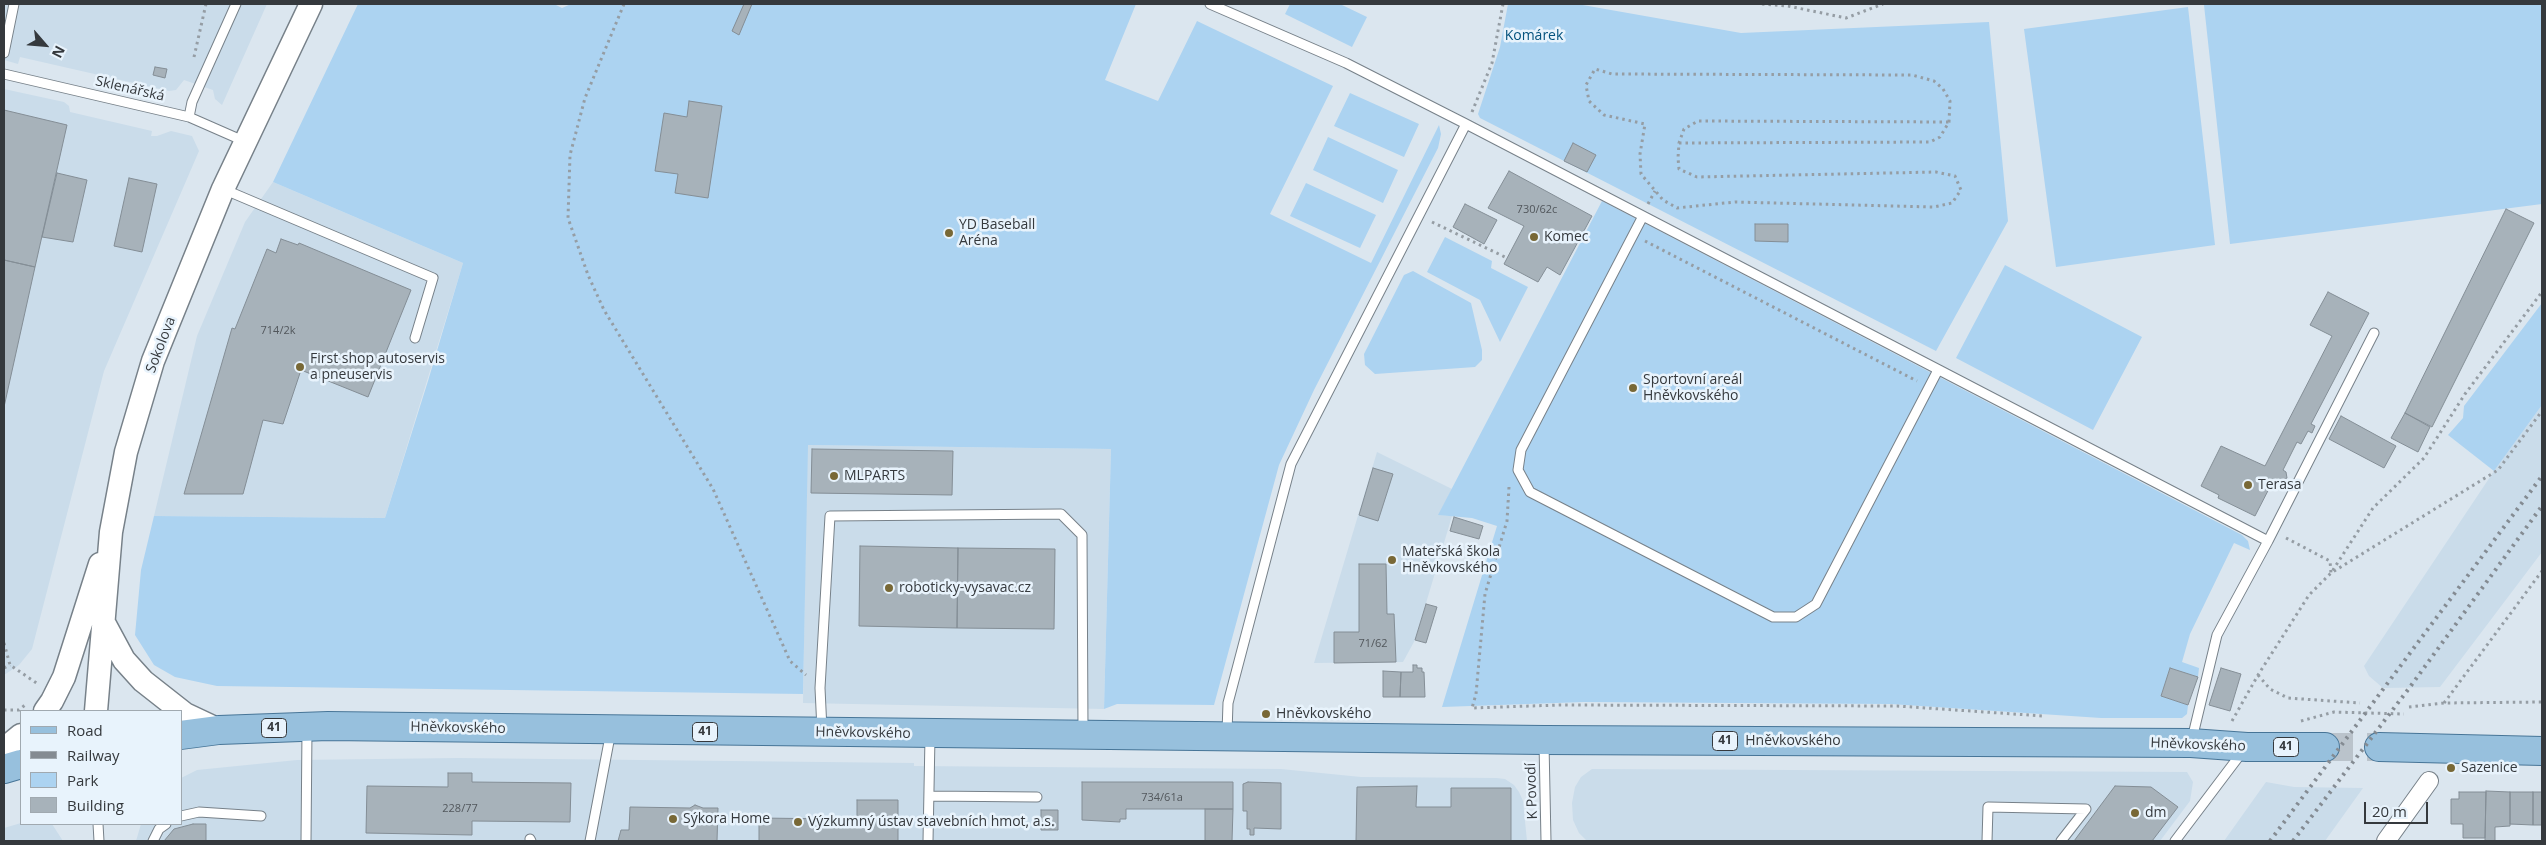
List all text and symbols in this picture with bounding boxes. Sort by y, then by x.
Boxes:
north arrow [20,20,70,70]
park label: Komárek [1505,28,1563,44]
text: N [48,43,70,61]
street label: Sklenářská [94,73,166,105]
house number: 730/62c [1517,203,1557,217]
place label: YD Baseball Aréna [959,217,1035,250]
marker: YD Baseball Aréna [943,227,955,239]
place label: Komec [1544,229,1589,245]
marker: Komec [1528,231,1540,243]
street label: Sokolova [143,315,179,375]
house number: 714/2k [261,324,295,338]
place label: First shop autoservis a pneuservis [310,351,445,384]
marker: First shop autoservis a pneuservis [294,361,306,373]
place label: Sportovní areál Hněvkovského [1643,372,1742,404]
marker: Sportovní areál Hněvkovského [1627,382,1639,394]
place label: MLPARTS [844,468,905,484]
marker: MLPARTS [828,470,840,482]
place label: Terasa [2258,477,2302,493]
marker: Terasa [2242,479,2254,491]
place label: Mateřská škola Hněvkovského [1402,544,1500,576]
marker: Mateřská škola Hněvkovského [1386,554,1398,566]
place label: roboticky-vysavac.cz [899,580,1031,596]
marker: roboticky-vysavac.cz [883,582,895,594]
house number: 71/62 [1358,637,1388,651]
place label: Hněvkovského [1276,706,1371,722]
marker: Hněvkovského [1260,708,1272,720]
legend [20,710,182,825]
road number: 41 [262,718,286,738]
street label: Hněvkovského [410,719,506,737]
text: Road [67,720,103,740]
road number: 41 [692,722,718,742]
street label: Hněvkovského [815,724,911,742]
road number: 41 [1712,731,1738,750]
street label: Hněvkovského [1745,733,1841,749]
street label: Hněvkovského [2150,735,2246,755]
road number: 41 [2274,738,2298,756]
text: Railway [67,745,120,765]
place label: Sazenice [2461,760,2518,776]
street label: K Povodí [1523,762,1541,820]
marker: Sazenice [2445,762,2457,774]
text: Park [67,770,98,790]
house number: 734/61a [1141,791,1183,805]
scale bar [2366,792,2430,824]
text: Building [67,795,124,815]
text: 20 m [2372,801,2407,821]
house number: 228/77 [442,802,478,816]
place label: dm [2145,805,2167,821]
marker: dm [2129,807,2141,819]
place label: Sýkora Home [683,811,770,827]
marker: Sýkora Home [667,813,679,825]
place label: Výzkumný ústav stavebních hmot, a.s. [808,814,1055,830]
marker: Výzkumný ústav stavebních hmot, a.s. [792,816,804,828]

